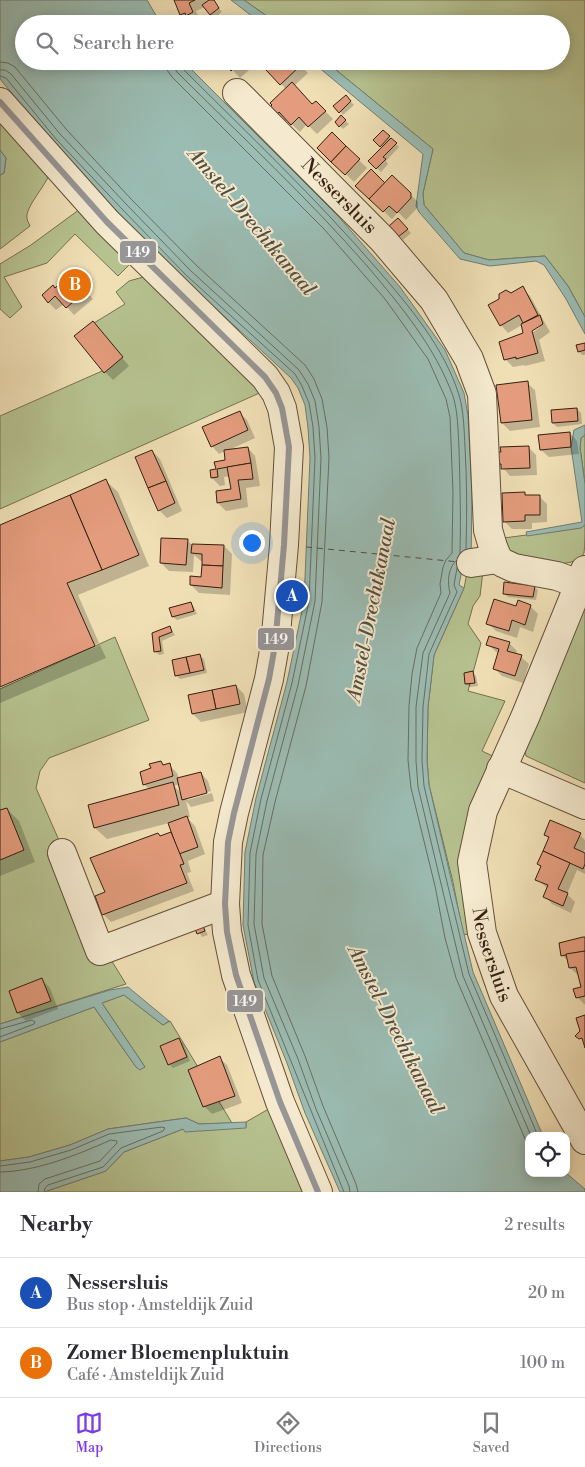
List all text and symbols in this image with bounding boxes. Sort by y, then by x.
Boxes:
search box [15,15,570,70]
icon: search [33,29,61,57]
text: Search here [73,31,174,55]
water label: Amstel-Drechtkanaal [180,141,321,302]
street label: Nessersluis [296,153,382,239]
line badge: 149 [119,240,157,264]
text: 149 [126,244,150,262]
pin: B [59,266,91,304]
water label: Amstel-Drechtkanaal [342,516,402,706]
your location [239,530,265,556]
pin: A [276,577,308,615]
line badge: 149 [257,627,295,651]
text: 149 [264,631,288,649]
street label: Nessersluis [467,906,517,1007]
water label: Amstel-Drechtkanaal [341,940,449,1119]
line badge: 149 [226,989,264,1013]
text: 149 [233,993,257,1011]
map controls [525,1132,570,1177]
button: locate [525,1132,570,1177]
text: Nearby [20,1212,93,1238]
text: 2 results [504,1215,565,1235]
text: Nessersluis [67,1271,168,1295]
text: A [30,1283,42,1303]
text: 20 m [528,1283,565,1303]
text: Bus stop · Amsteldijk Zuid [67,1295,253,1315]
text: Zomer Bloemenpluktuin [67,1341,289,1365]
text: B [30,1353,42,1373]
text: 100 m [520,1353,565,1373]
text: Café · Amsteldijk Zuid [67,1365,224,1385]
tab: Map [75,1409,103,1457]
tab: Directions [254,1409,322,1457]
tab: Saved [473,1409,510,1457]

